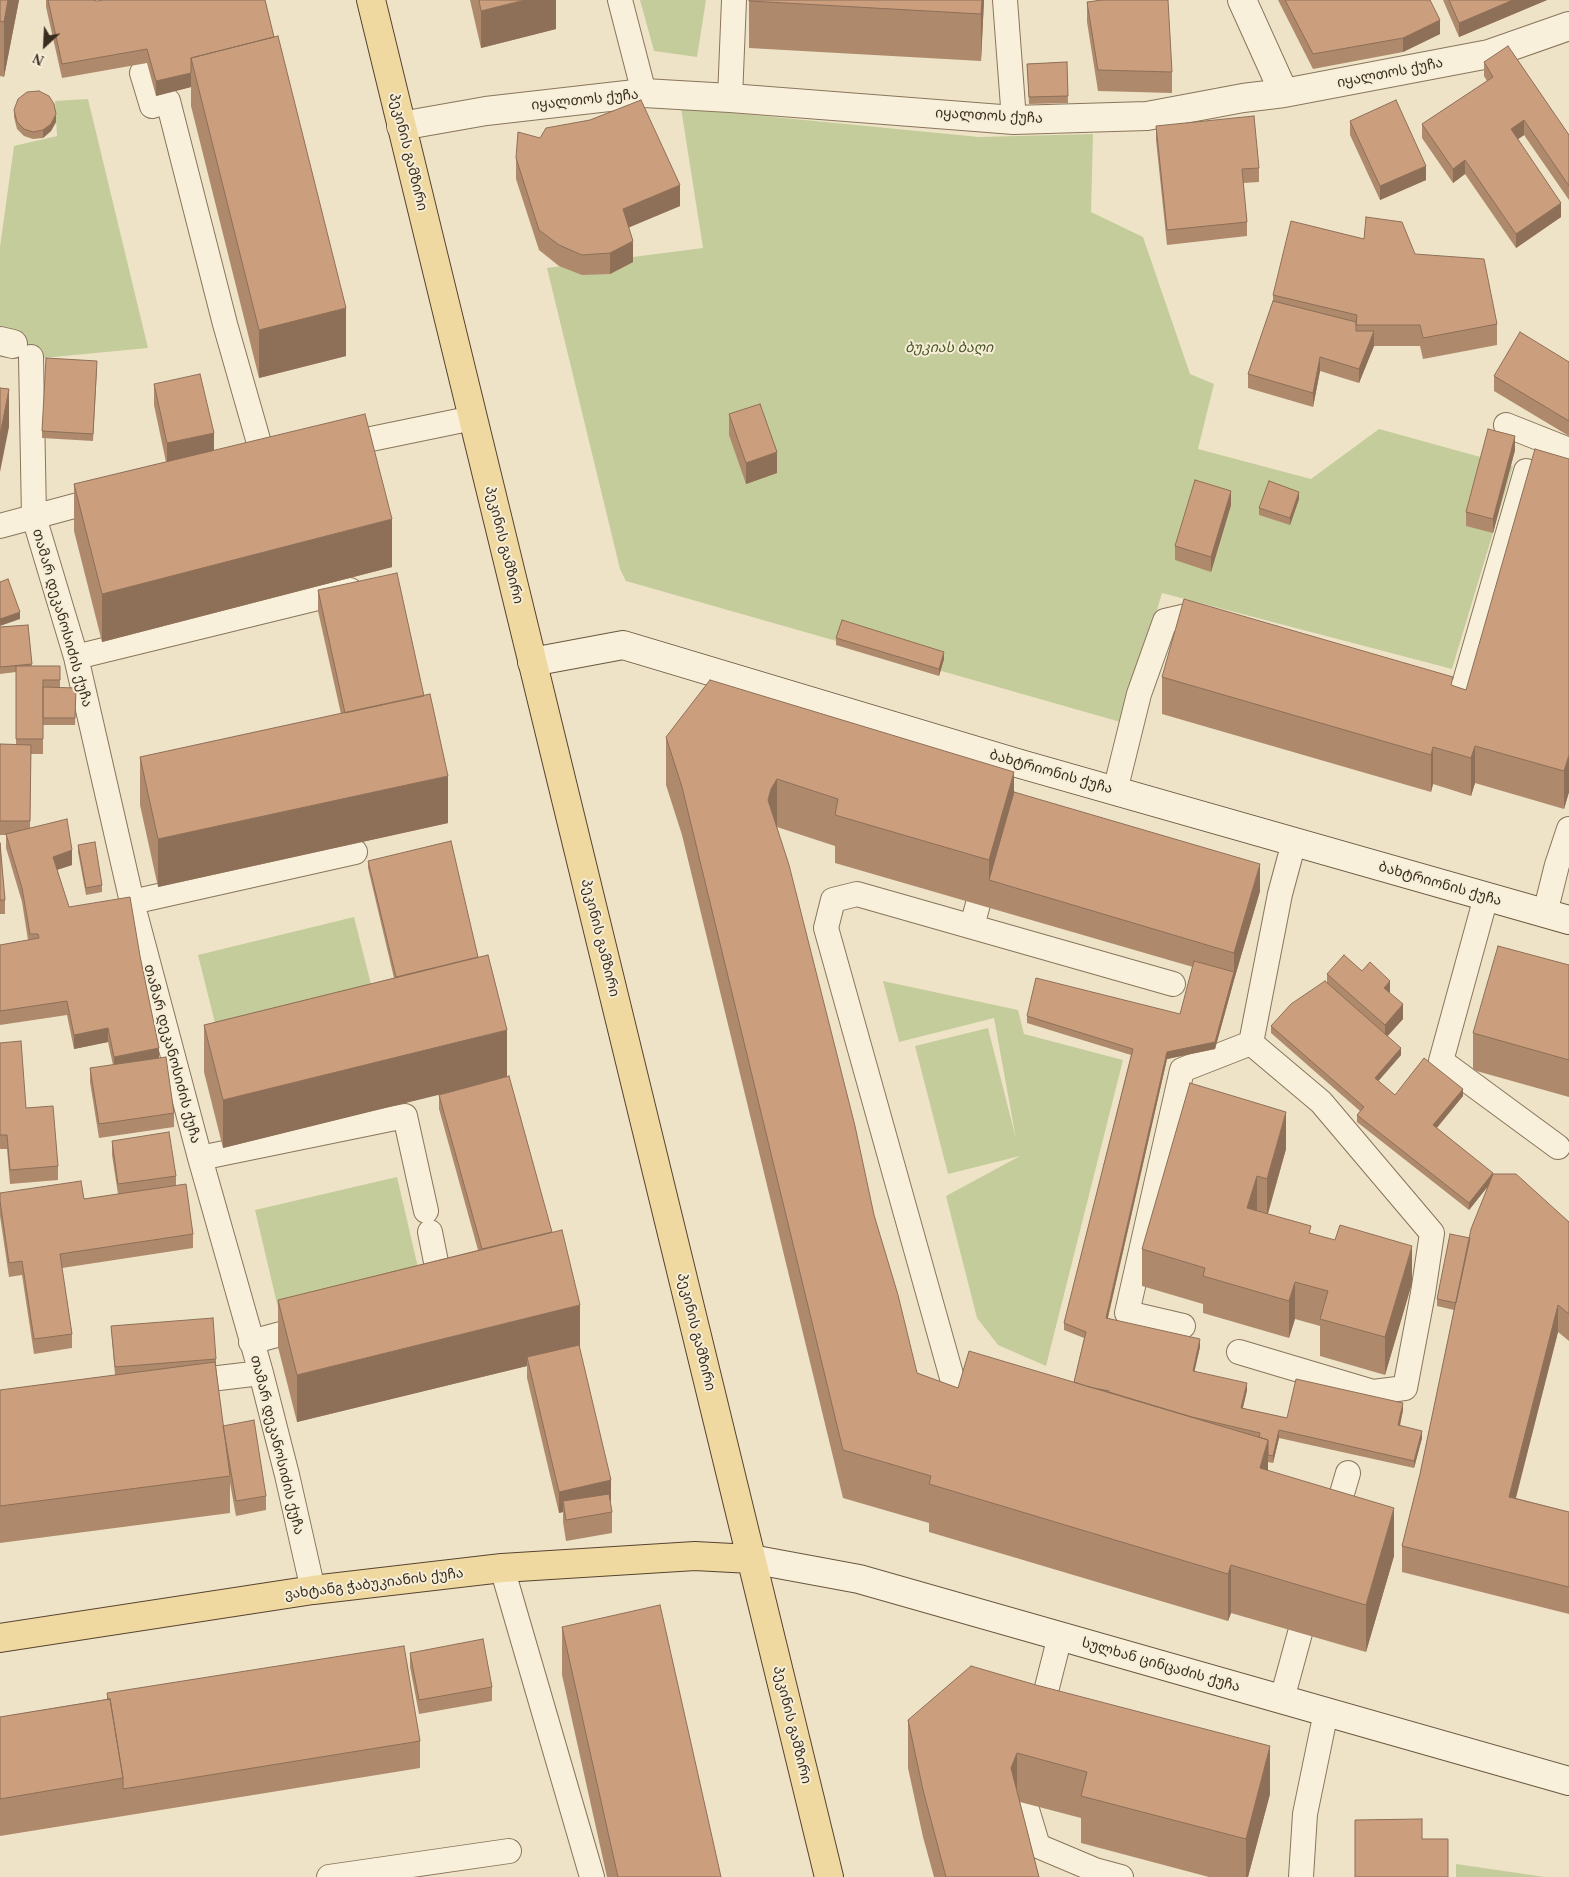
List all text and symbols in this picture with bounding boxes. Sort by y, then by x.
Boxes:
north arrow [20,20,70,70]
text: N [31,50,46,68]
street label: იყალთოს ქუჩა [1336,54,1444,92]
street label: იყალთოს ქუჩა [531,86,639,114]
street label: პეკინის გამზირი [385,91,431,213]
street label: იყალთოს ქუჩა [935,105,1043,127]
park label: ბუკიას ბაღი [905,340,993,356]
street label: პეკინის გამზირი [481,484,527,606]
street label: თამარ დეკანოსიძის ქუჩა [28,527,96,709]
street label: ბახტრიონის ქუჩა [988,746,1114,798]
street label: ბახტრიონის ქუჩა [1377,858,1503,910]
street label: პეკინის გამზირი [577,877,623,999]
street label: თამარ დეკანოსიძის ქუჩა [140,963,204,1145]
street label: პეკინის გამზირი [673,1271,719,1393]
street label: თამარ დეკანოსიძის ქუჩა [247,1353,307,1537]
street label: ვახტანგ ჭაბუკიანის ქუჩა [284,1565,464,1603]
street label: სულხან ცინცაძის ქუჩა [1080,1634,1242,1696]
street label: პეკინის გამზირი [769,1664,815,1786]

